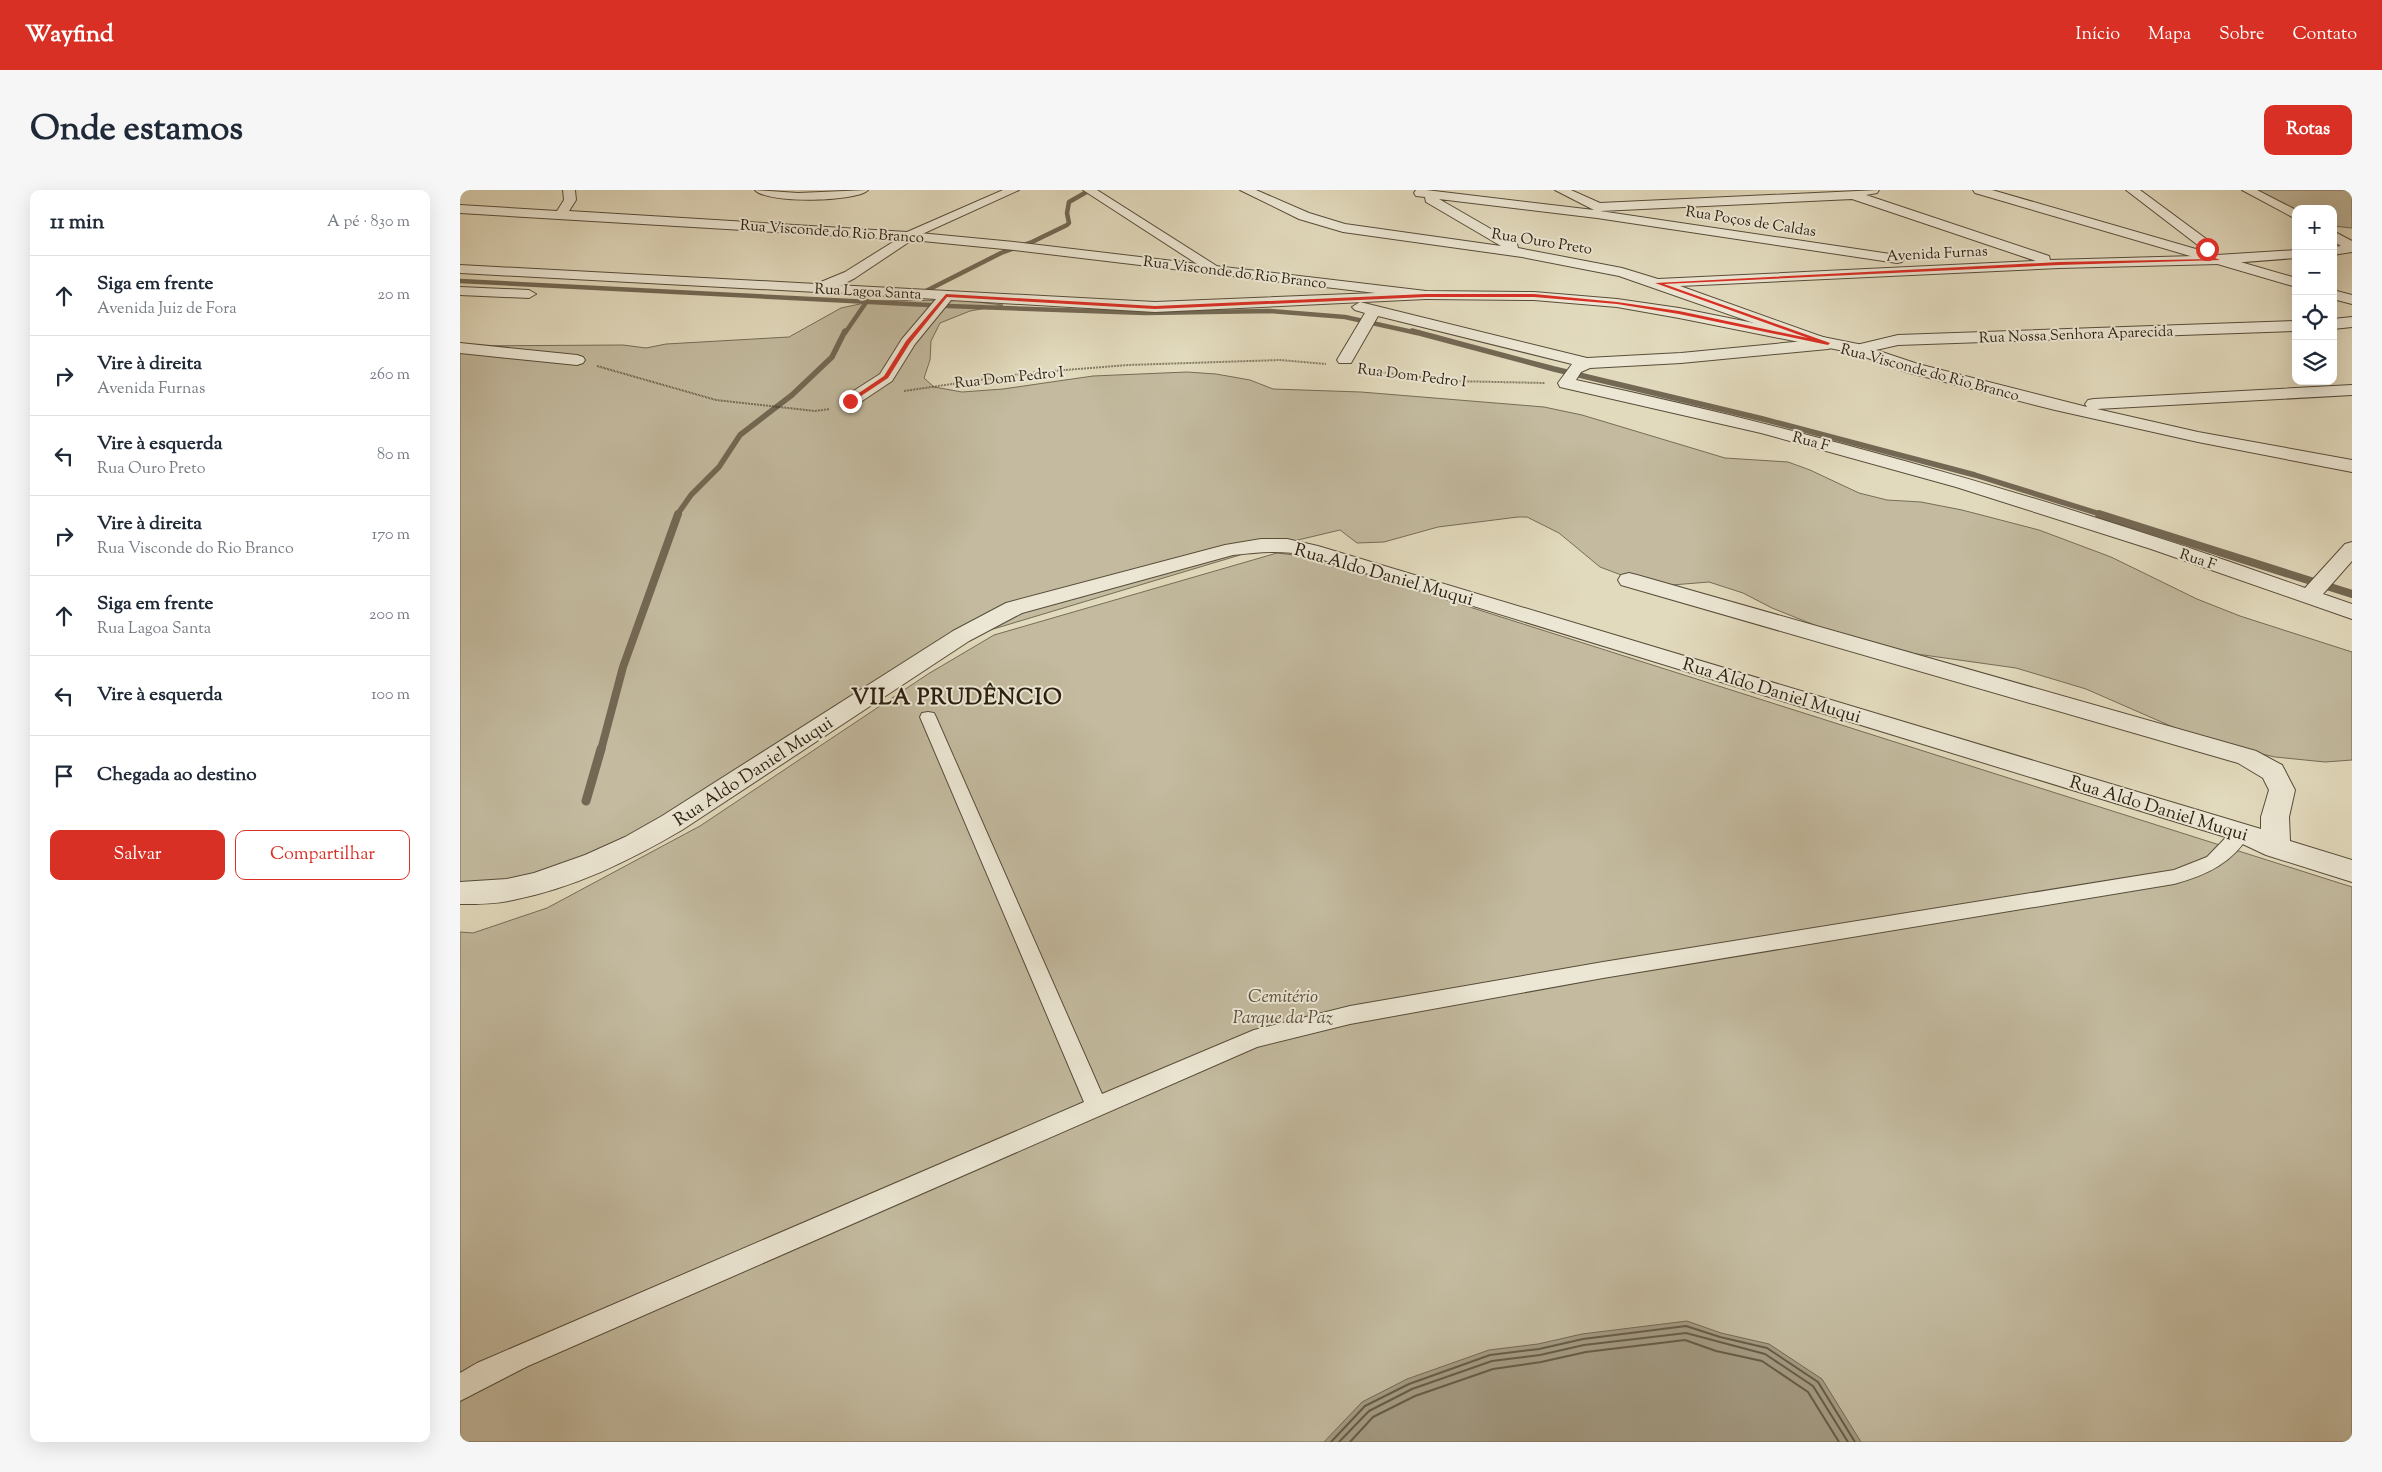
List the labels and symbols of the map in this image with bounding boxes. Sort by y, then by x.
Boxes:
street label: Rua Poços de Caldas [1684,202,1818,243]
street label: Rua Visconde do Rio Branco [739,216,925,249]
street label: Rua Ouro Preto [1490,224,1594,261]
route start [2196,238,2219,261]
street label: Avenida Furnas [1886,241,1988,268]
street label: Rua Visconde do Rio Branco [1142,252,1328,295]
street label: Rua Lagoa Santa [814,279,922,306]
street label: Rua Nossa Senhora Aparecida [1979,322,2174,349]
street label: Rua Visconde do Rio Branco [1838,339,2021,407]
street label: Rua Dom Pedro I [1356,359,1468,394]
street label: Rua Dom Pedro I [953,362,1065,395]
route end [839,390,862,413]
street label: Rua F [1790,427,1832,458]
street label: Rua Aldo Daniel Muqui [1291,538,1476,614]
street label: Rua F [2176,544,2219,577]
street label: Rua Aldo Daniel Muqui [1679,652,1864,731]
district label: VILA PRUDÊNCIO [851,682,1063,715]
street label: Rua Aldo Daniel Muqui [669,711,839,834]
street label: Rua Aldo Daniel Muqui [2066,770,2251,849]
park label: Cemitério Parque da Paz [1233,985,1334,1032]

